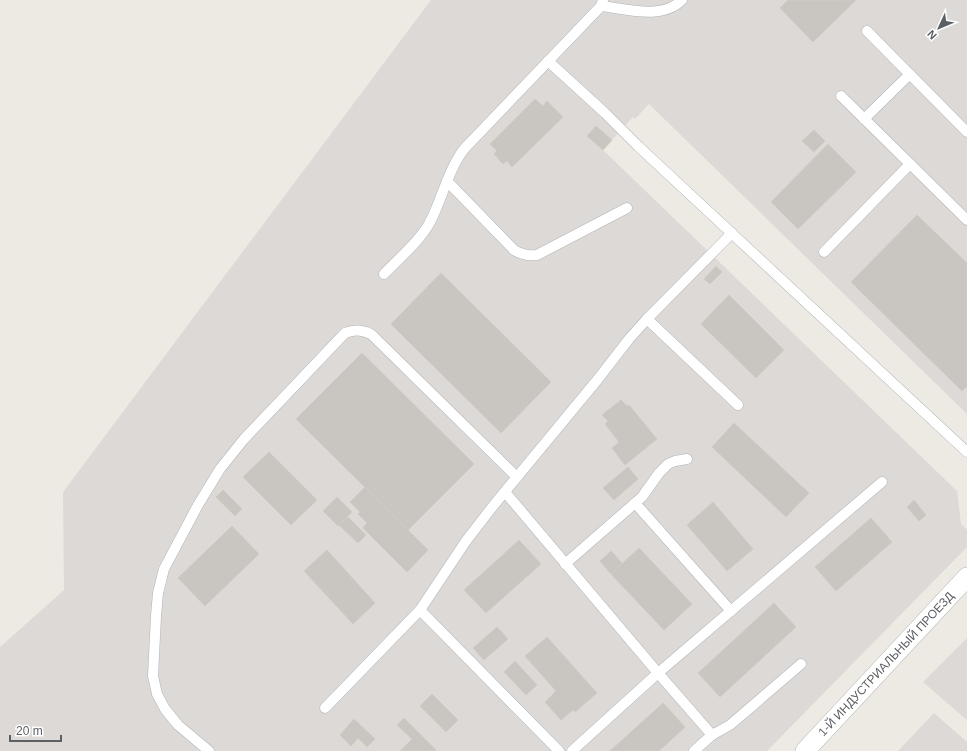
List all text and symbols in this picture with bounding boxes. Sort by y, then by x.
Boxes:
north arrow [919,8,959,48]
text: N [925,28,939,42]
street label: 1-Й ИНДУСТРИАЛЬНЫЙ ПРОЕЗД [815,588,957,739]
scale bar [10,717,61,743]
text: 20 m [16,724,43,738]

